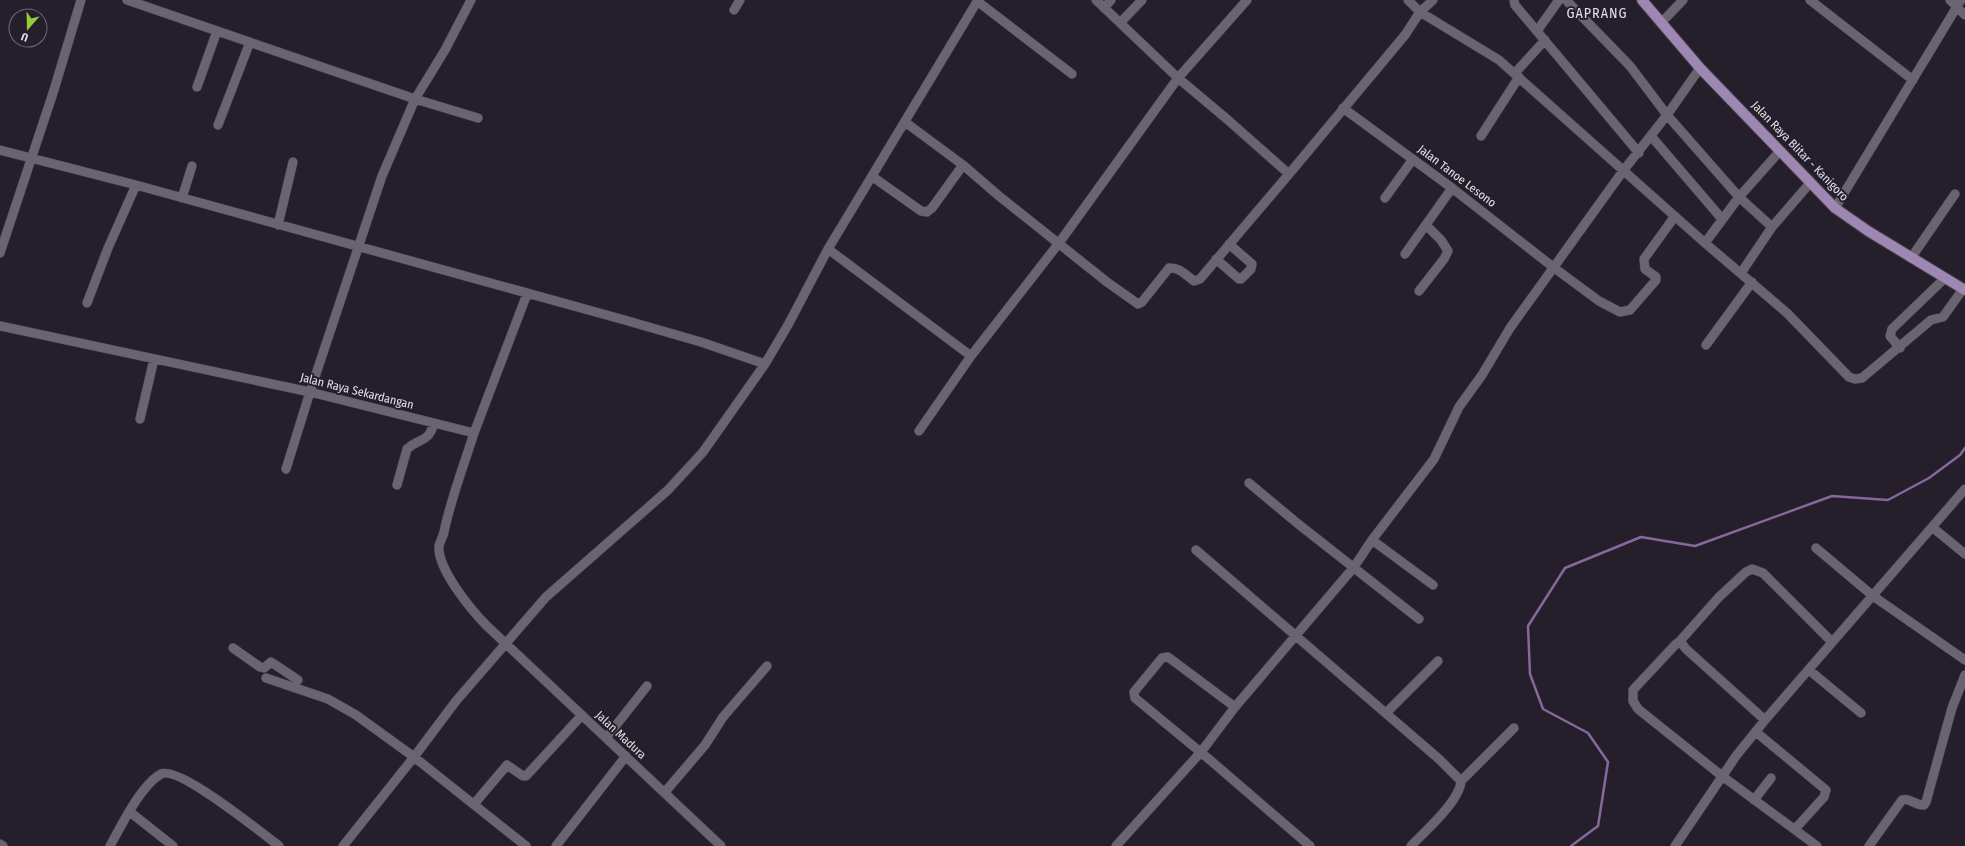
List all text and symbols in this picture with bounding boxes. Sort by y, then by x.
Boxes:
district label: GAPRANG [1566,5,1628,22]
north arrow [8,8,48,48]
text: U [19,30,30,44]
street label: Jalan Raya Blitar - Kanigoro [1749,98,1851,204]
street label: Jalan Tanoe Lesono [1415,142,1499,210]
street label: Jalan Raya Sekardangan [299,370,415,412]
street label: Jalan Madura [593,708,649,762]

